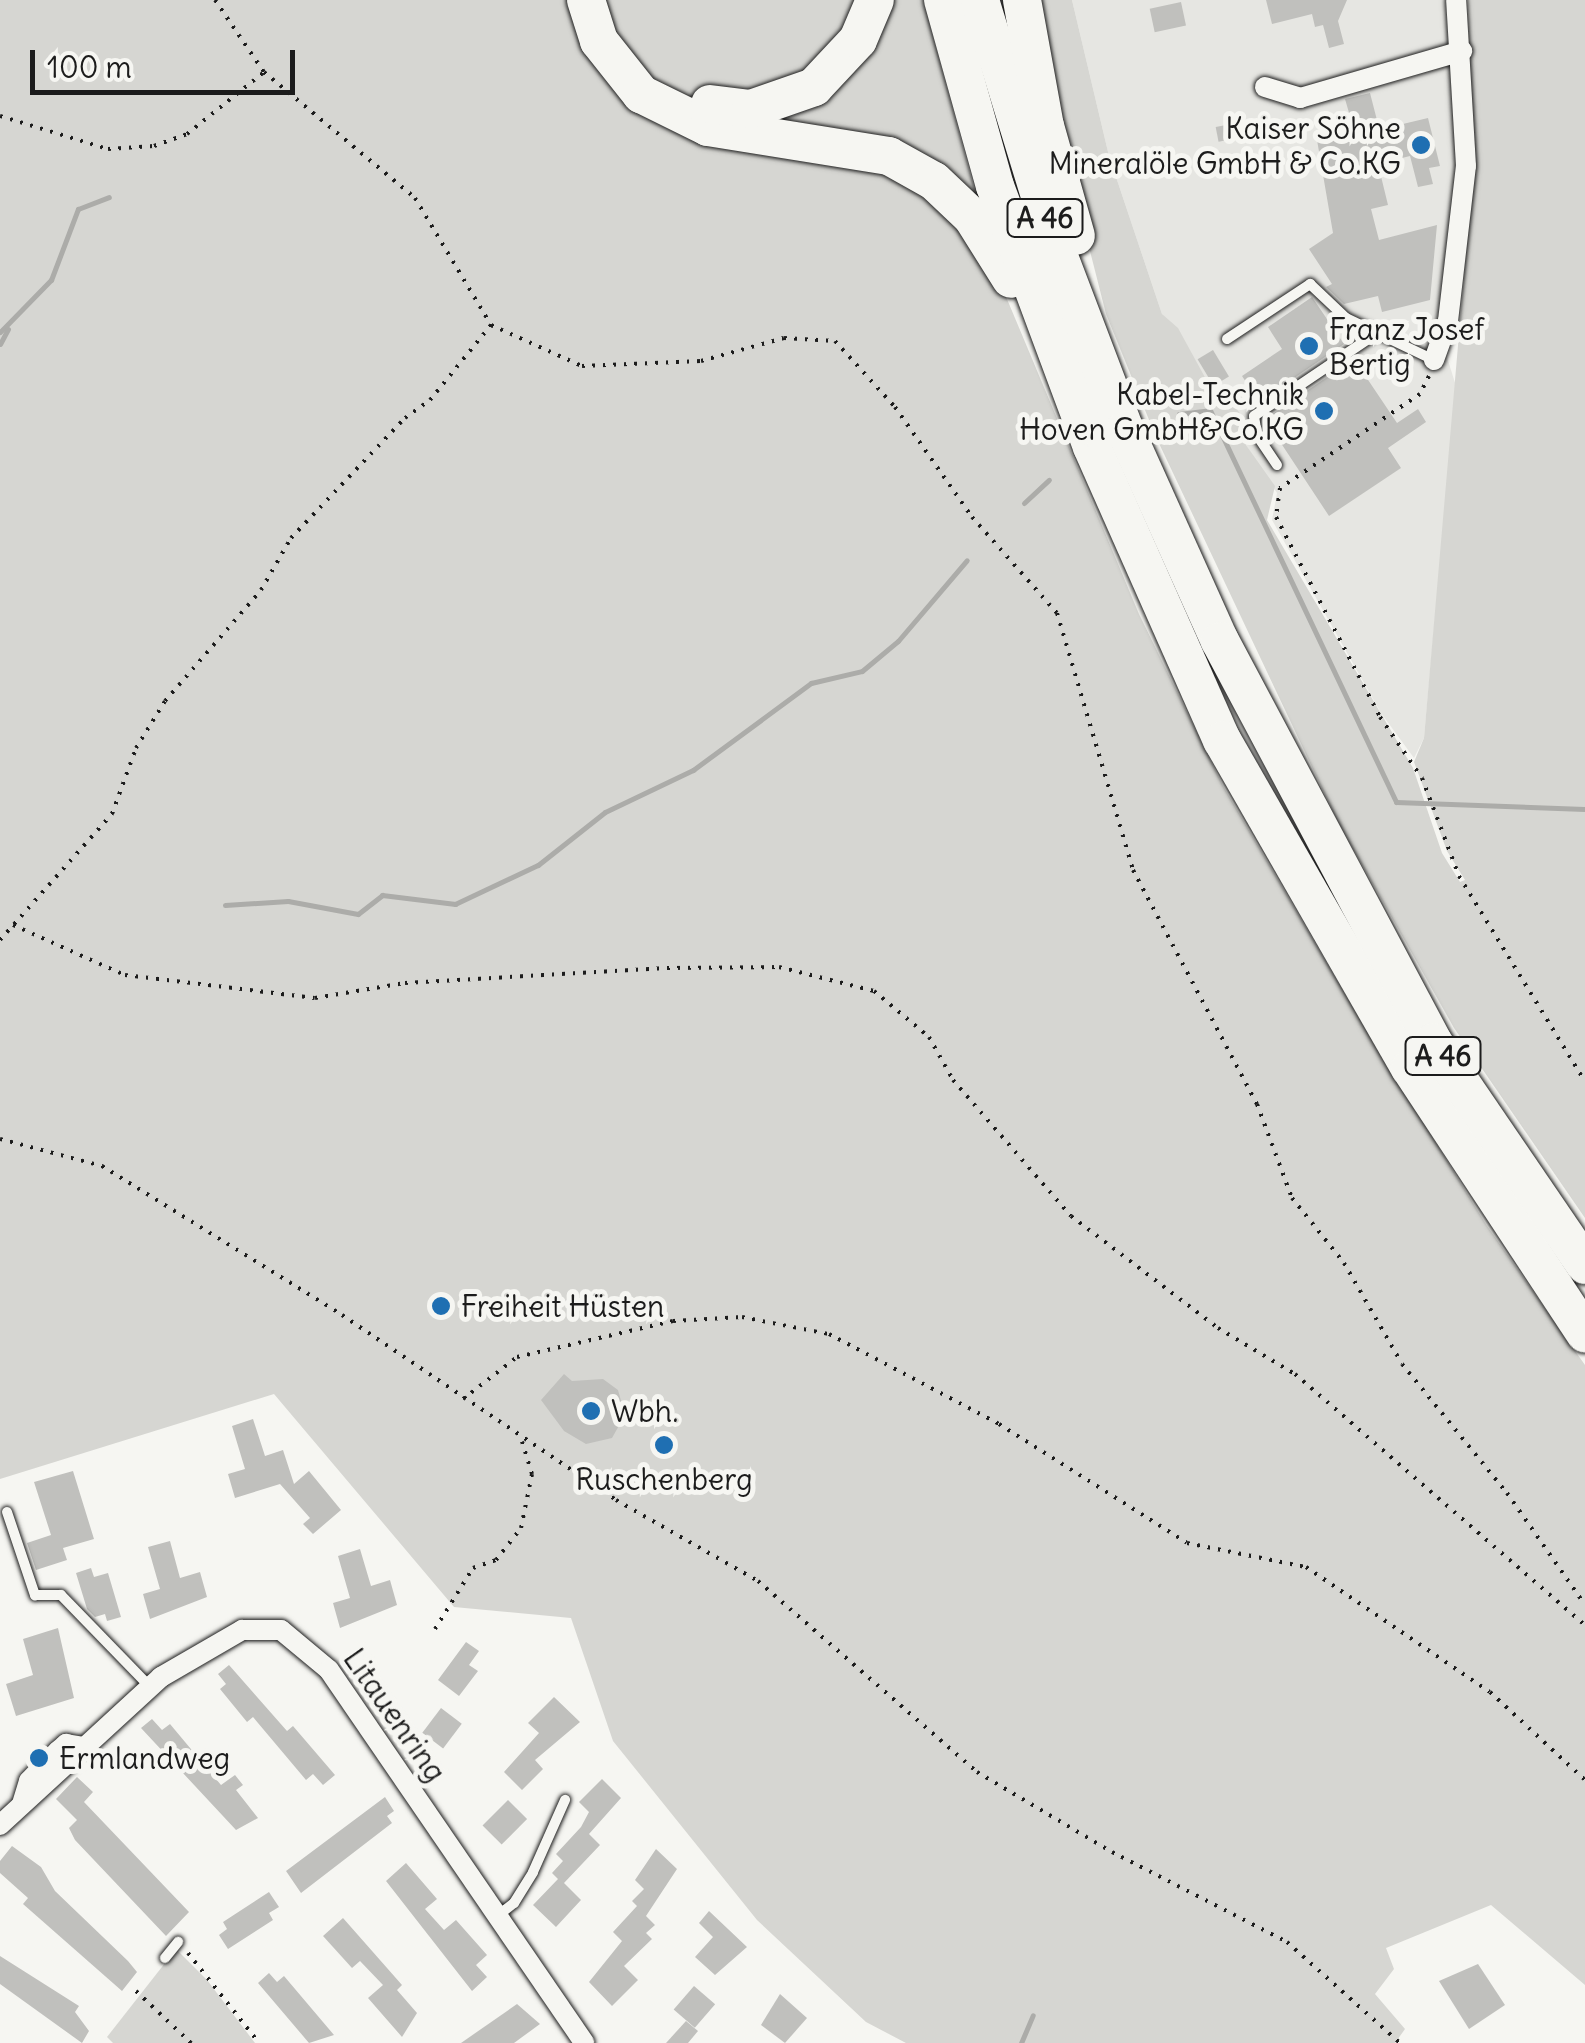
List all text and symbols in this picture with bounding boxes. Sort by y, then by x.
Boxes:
scale bar [35,30,300,92]
text: 100 m [47,48,132,86]
place label: Kaiser Söhne Mineralöle GmbH & Co.KG [1049,110,1401,180]
marker: Kaiser Söhne Mineralöle GmbH & Co.KG [1410,134,1432,156]
road number: A 46 [1005,195,1085,241]
place label: Franz Josef Bertig [1329,311,1484,382]
marker: Franz Josef Bertig [1298,335,1320,357]
place label: Kabel-Technik Hoven GmbH&Co.KG [1019,376,1304,446]
marker: Kabel-Technik Hoven GmbH&Co.KG [1313,400,1335,422]
road number: A 46 [1403,1033,1483,1079]
place label: Freiheit Hüsten [461,1288,664,1324]
marker: Freiheit Hüsten [430,1295,452,1317]
place label: Wbh. [611,1393,678,1429]
marker: Wbh. [580,1400,602,1422]
marker: Ruschenberg [653,1434,675,1456]
place label: Ruschenberg [575,1461,753,1497]
street label: Litauenring [336,1642,454,1788]
place label: Ermlandweg [59,1740,230,1776]
marker: Ermlandweg [28,1747,50,1769]

